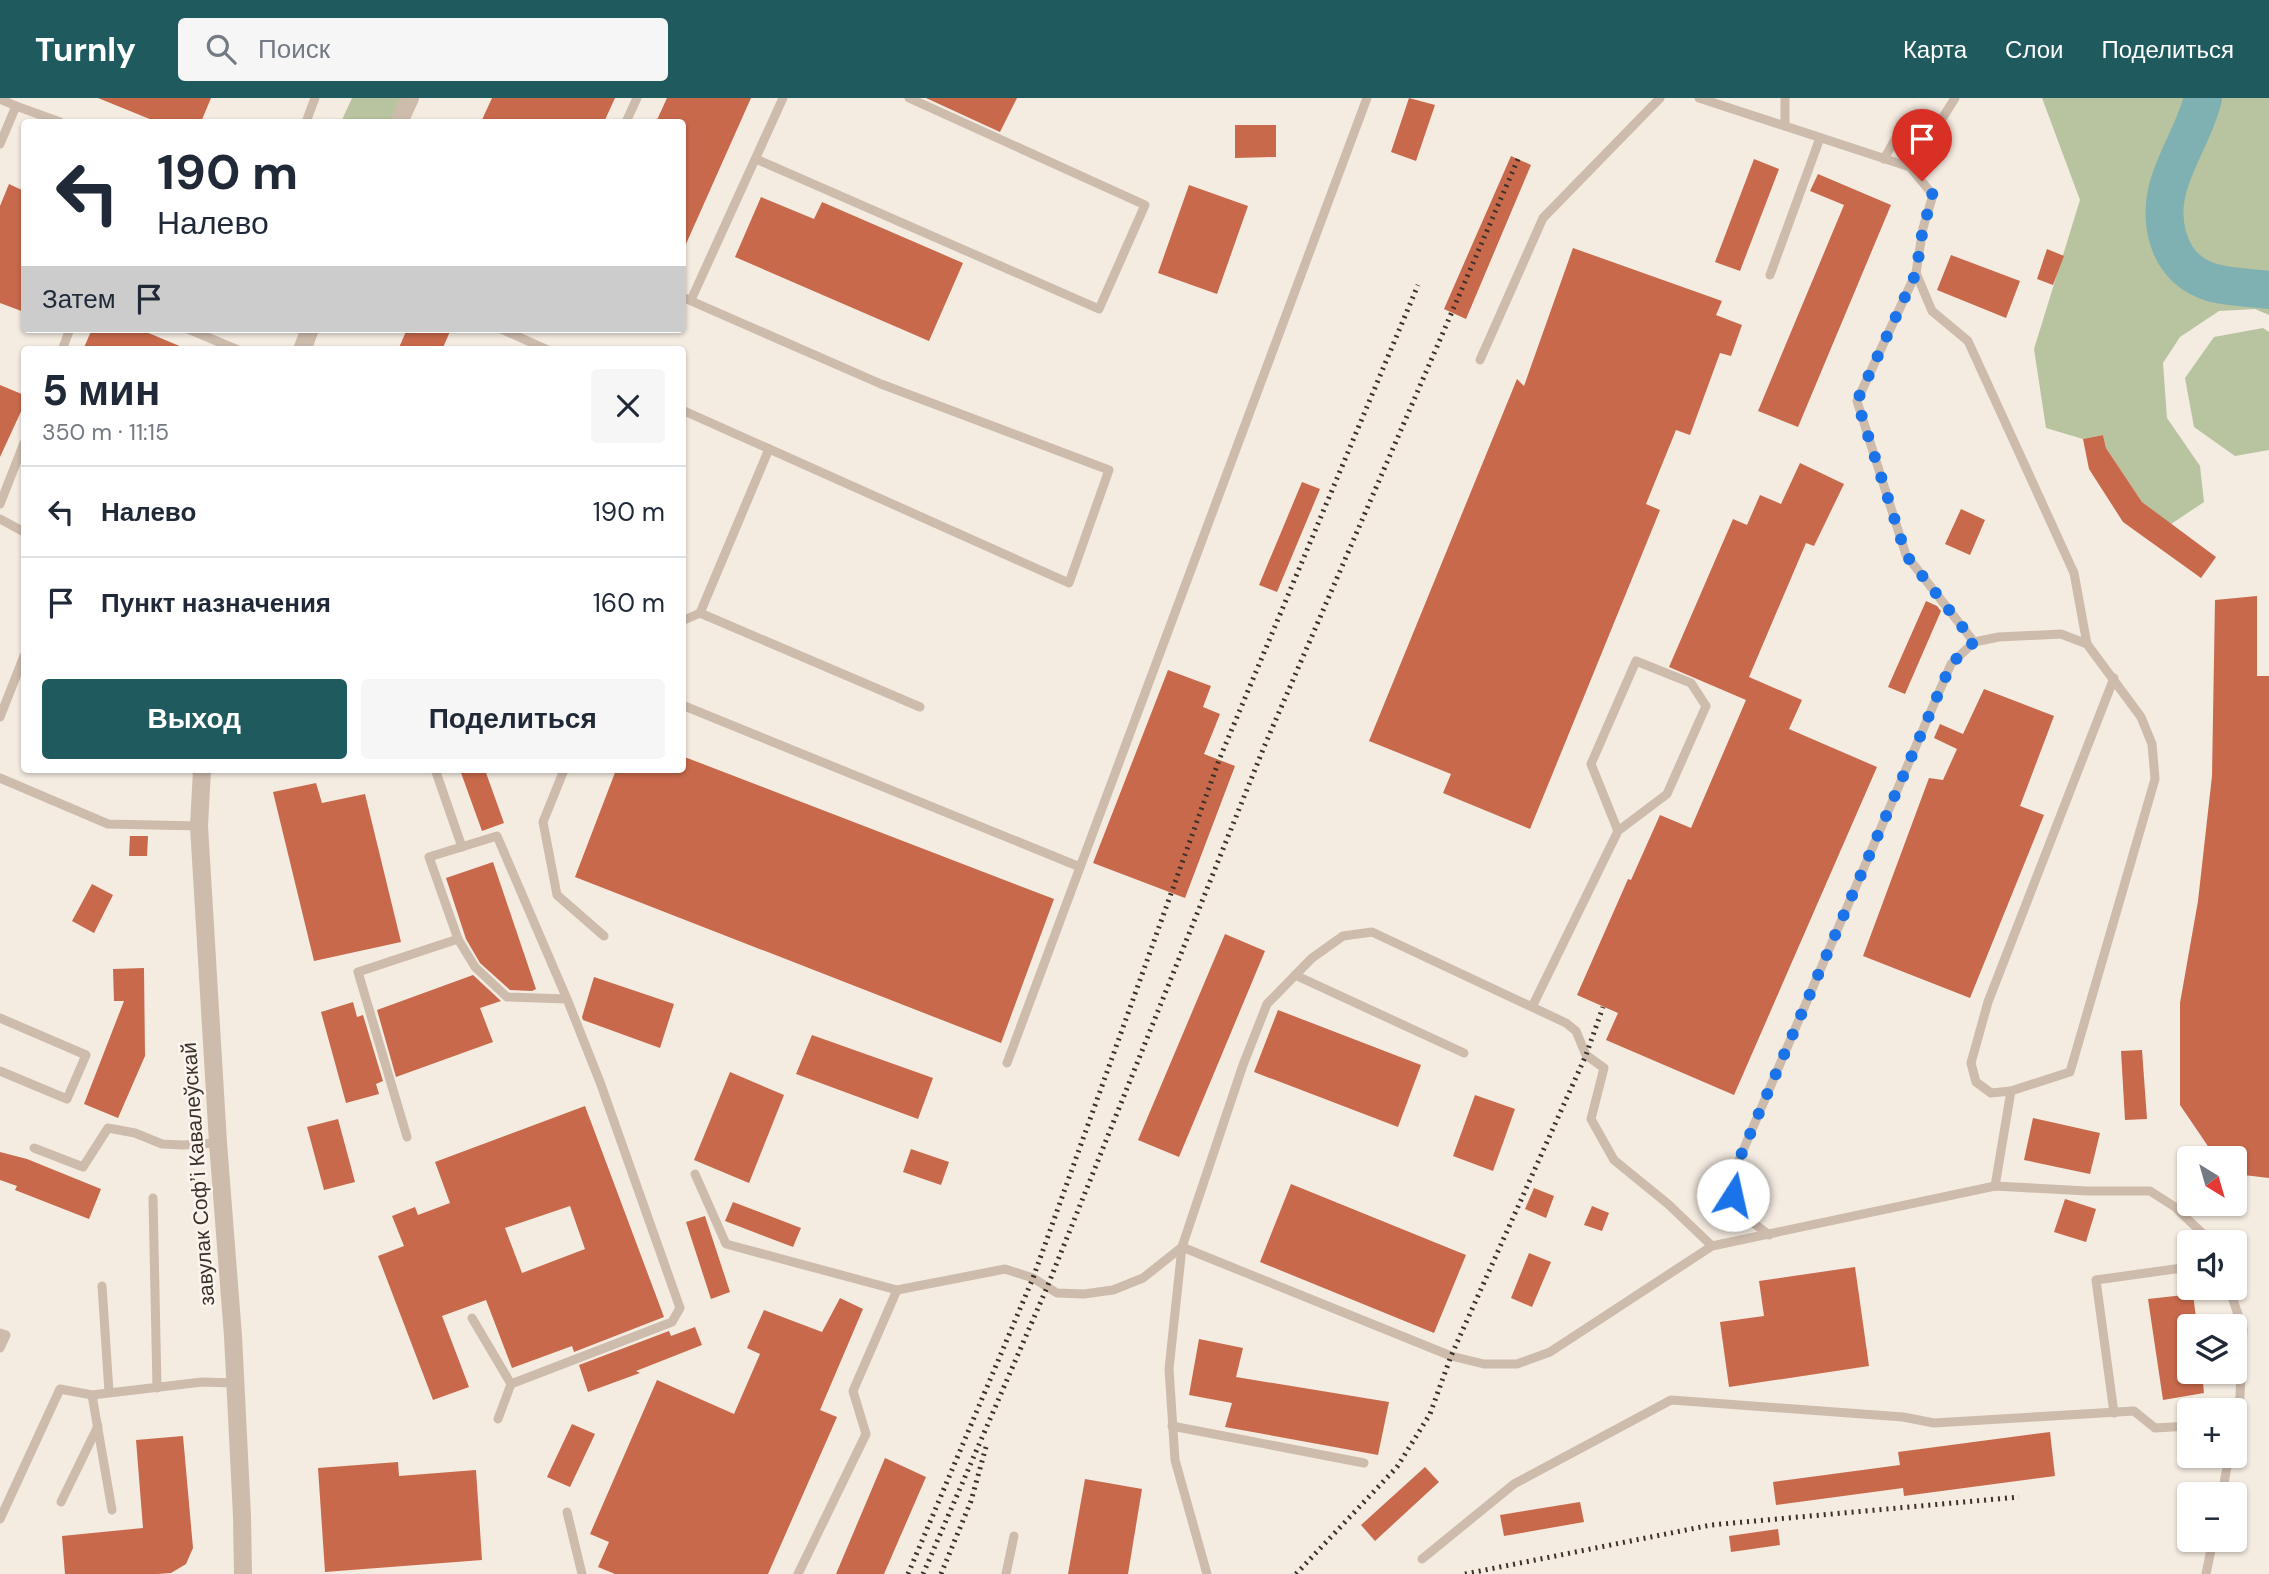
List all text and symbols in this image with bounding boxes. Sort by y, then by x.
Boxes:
search box [178,18,668,81]
text: Turnly [35,28,136,71]
icon: search [202,30,240,68]
text: Поиск [258,32,330,66]
text: Карта [1903,34,1967,65]
text: Слои [2005,34,2063,65]
text: Поделиться [2101,34,2234,65]
pin [1892,109,1952,181]
icon: arrive [1903,120,1941,158]
text: 190 m [157,140,298,204]
icon: left [42,147,133,238]
text: Налево [157,202,269,244]
icon: arrive [130,280,168,318]
text: Затем [42,282,116,316]
text: 5 мин [42,363,160,418]
button: close [591,369,665,443]
text: 350 m · 11:15 [42,417,169,447]
icon: left [42,493,80,531]
text: Налево [101,495,196,529]
text: 190 m [593,495,665,529]
icon: arrive [42,584,80,622]
text: Пункт назначения [101,586,331,620]
text: 160 m [593,586,665,620]
button: Выход [42,679,347,759]
button: Поделиться [361,679,665,759]
street label: завулак Софʼі Кавалеўскай [175,1041,221,1307]
north arrow [2177,1146,2247,1216]
map controls [2177,1146,2247,1552]
position arrow [1696,1158,1770,1232]
button: sound [2177,1230,2247,1300]
button: layers [2177,1314,2247,1384]
button: + [2177,1398,2247,1468]
button: − [2177,1482,2247,1552]

